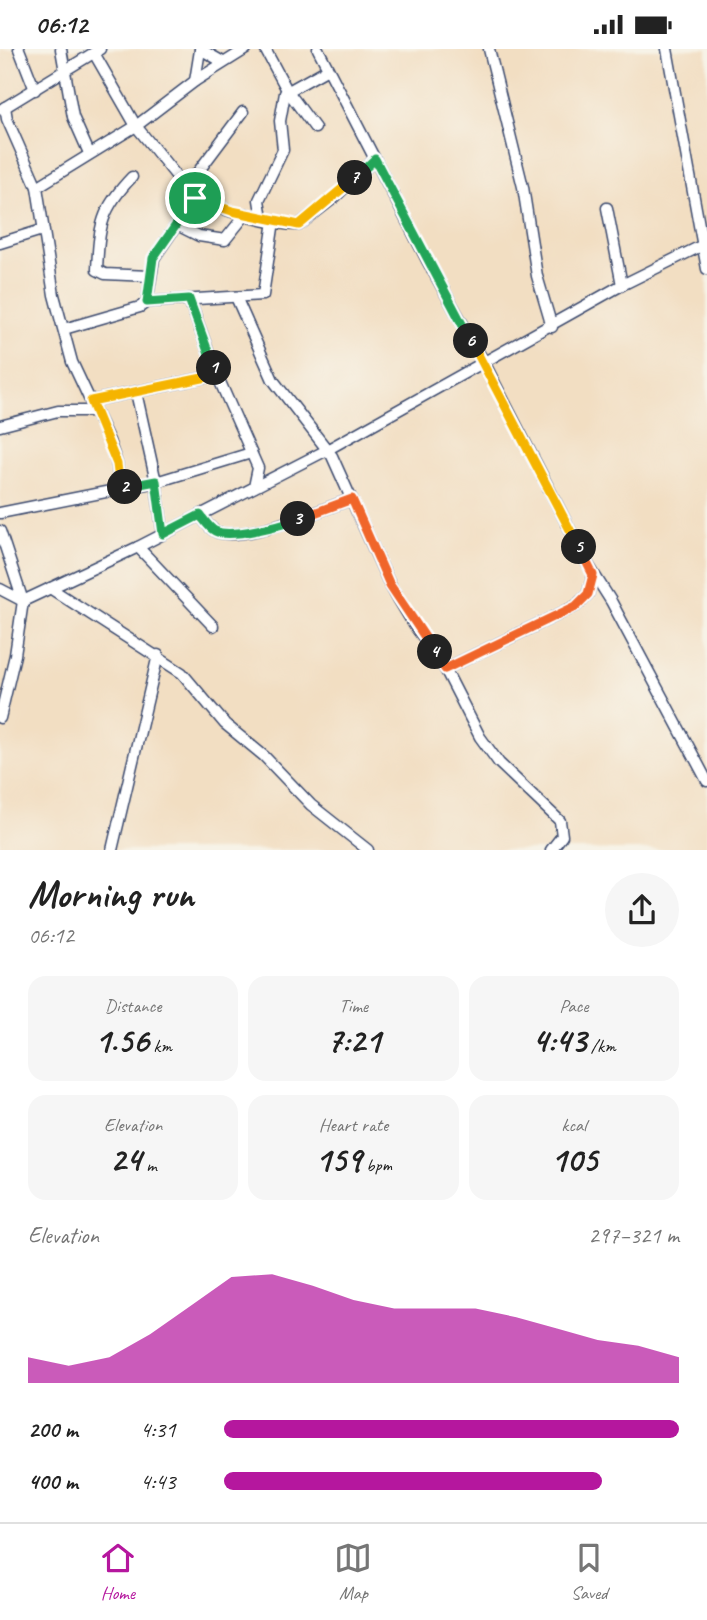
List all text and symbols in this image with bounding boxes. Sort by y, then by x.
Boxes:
text: 06:12 [35,8,88,41]
pin: 7 [338,160,372,195]
text: 7 [350,165,359,189]
pin [165,168,225,228]
icon: arrive [176,179,214,217]
pin: 6 [454,323,489,359]
text: 6 [466,328,475,352]
pin: 1 [196,351,232,385]
text: 1 [209,355,218,379]
pin: 2 [108,469,142,505]
text: 2 [120,474,129,498]
pin: 3 [280,501,316,537]
text: 3 [293,506,302,530]
pin: 5 [562,529,596,565]
text: 5 [574,534,583,558]
pin: 4 [418,635,452,669]
text: 4 [430,639,439,663]
text: Morning run [28,871,194,918]
button: share [605,873,679,947]
text: 06:12 [28,921,74,950]
text: Distance [105,994,162,1018]
text: Time [339,994,368,1018]
text: Pace [559,994,588,1018]
text: 1.56 [94,1018,149,1063]
text: 7:21 [326,1018,381,1063]
text: 4:43 [532,1018,586,1063]
text: km [149,1034,172,1058]
text: /km [586,1034,616,1058]
text: Elevation [104,1113,162,1137]
text: Heart rate [319,1113,388,1137]
text: kcal [561,1113,586,1137]
text: 24 [110,1137,141,1182]
text: 159 [315,1137,361,1182]
text: 105 [550,1137,597,1182]
text: m [141,1153,157,1177]
text: bpm [361,1153,392,1177]
text: Elevation [28,1221,99,1250]
text: 297–321 m [588,1221,679,1250]
text: 200 m [28,1415,78,1444]
text: 4:31 [140,1415,176,1444]
text: 400 m [28,1467,78,1496]
text: 4:43 [140,1467,176,1496]
tab: Home [99,1539,137,1605]
tab: Map [334,1539,372,1605]
tab: Saved [570,1539,608,1605]

